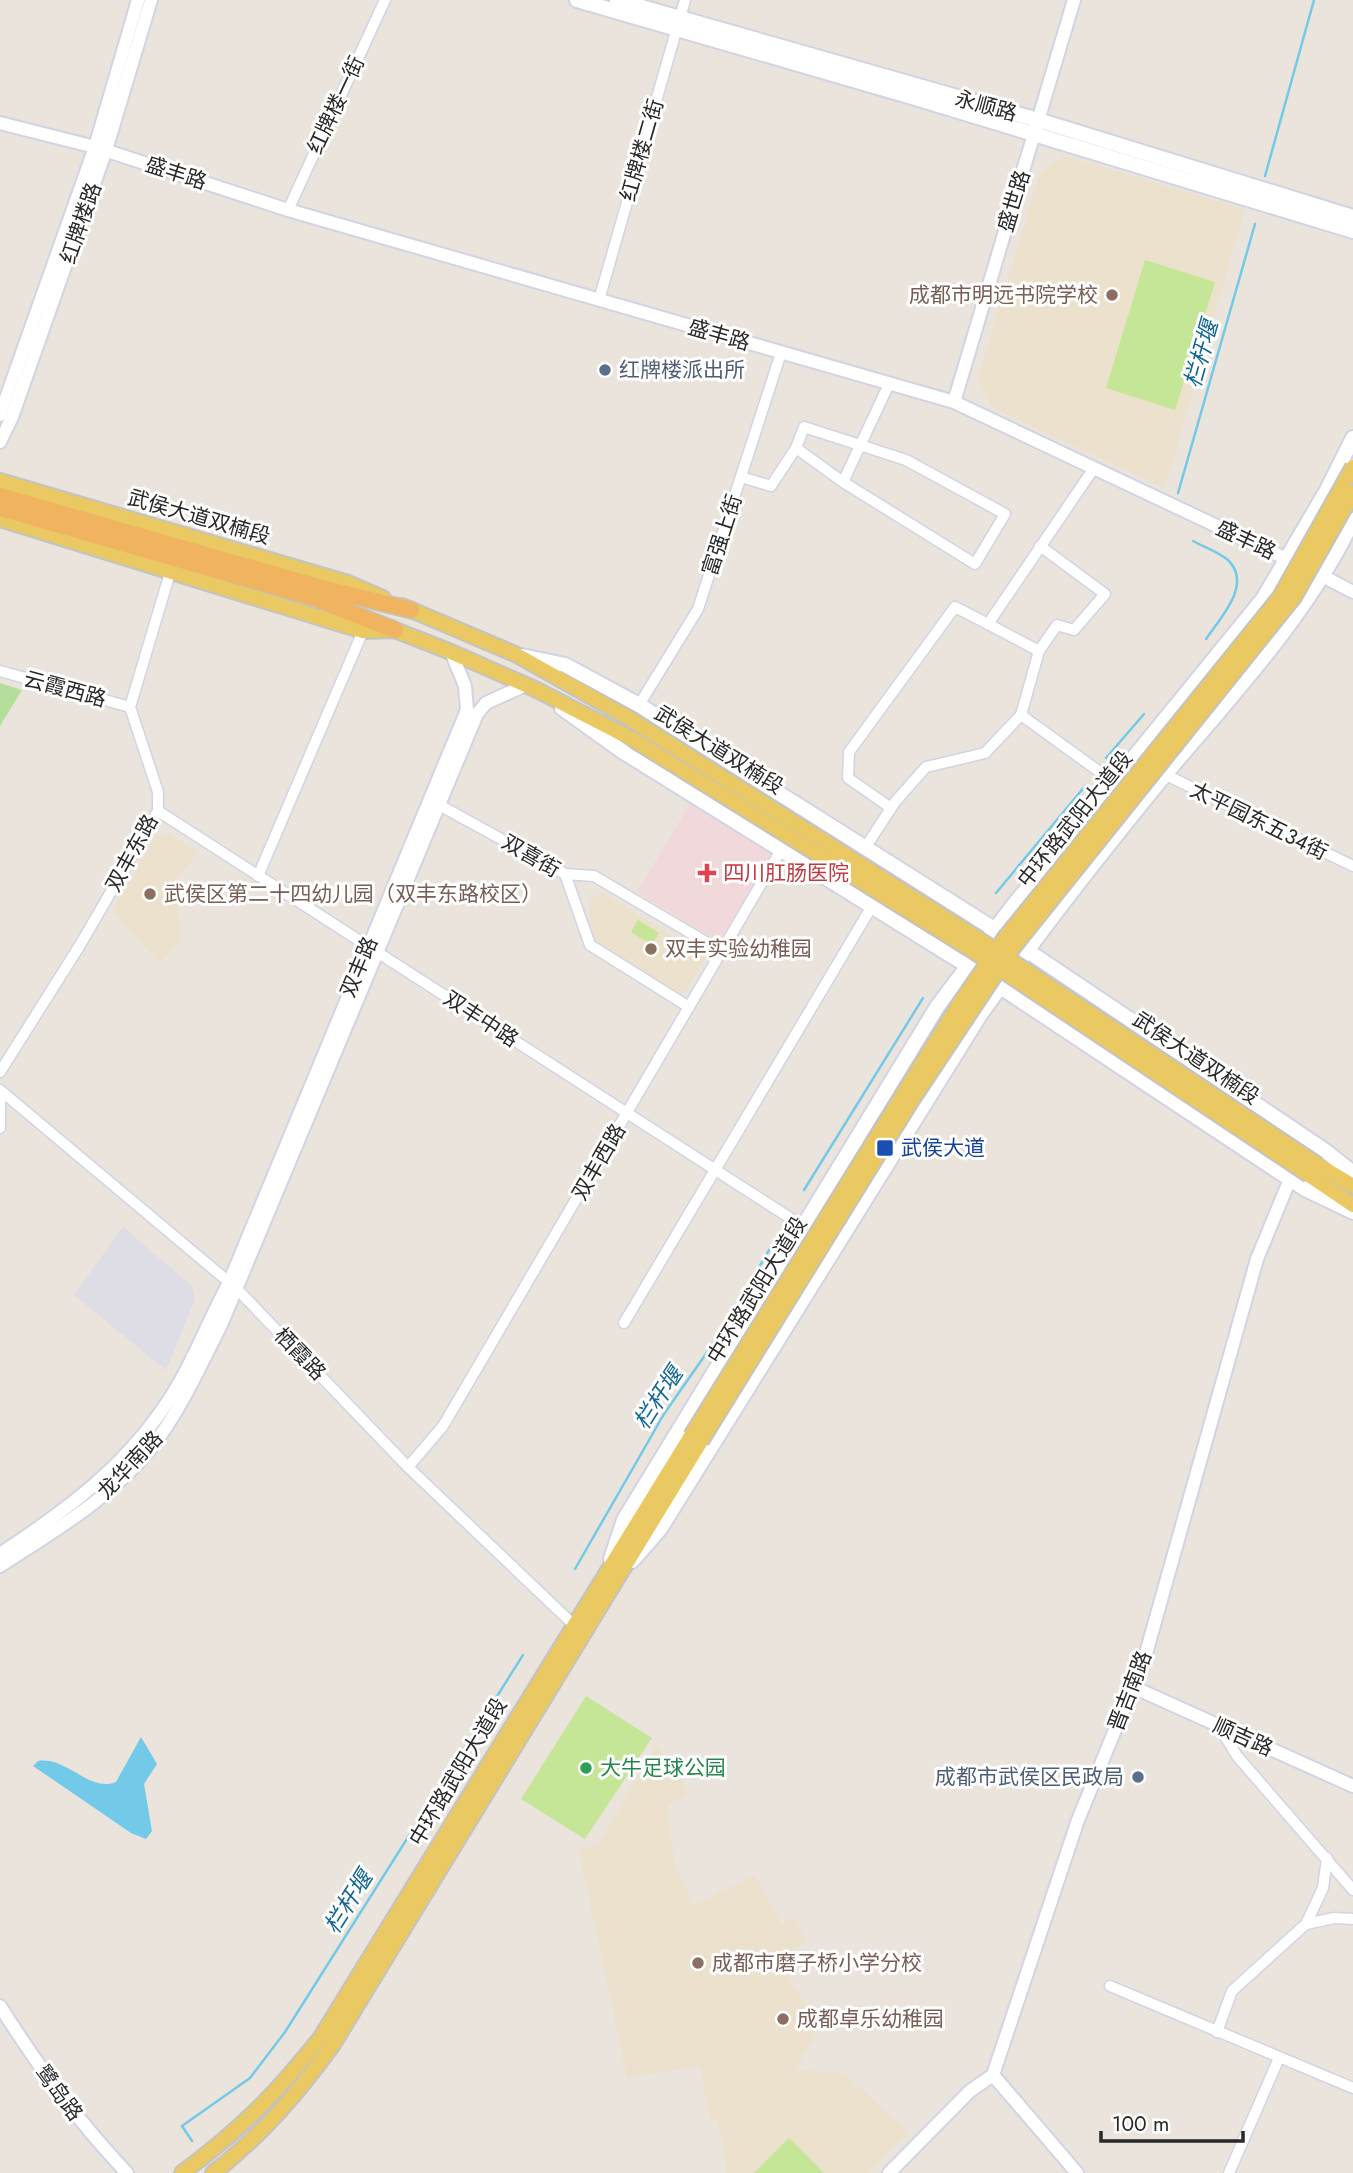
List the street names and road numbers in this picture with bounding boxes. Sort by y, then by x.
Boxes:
street label: 红牌楼一街 [300,51,372,159]
street label: 永顺路 [952,83,1020,129]
street label: 红牌楼二街 [613,95,671,205]
street label: 盛丰路 [141,149,211,197]
street label: 盛世路 [990,166,1038,236]
street label: 红牌楼路 [53,178,109,268]
street label: 盛丰路 [685,312,753,358]
street label: 武侯大道双楠段 [124,482,274,552]
street label: 富强上街 [695,490,749,580]
street label: 盛丰路 [1211,513,1281,567]
street label: 云霞西路 [21,664,109,714]
street label: 武侯大道双楠段 [649,698,789,802]
street label: 中环路武阳大道段 [1010,744,1140,894]
street label: 太平园东五34街 [1185,775,1333,867]
street label: 双丰东路 [99,809,165,897]
street label: 双喜街 [496,827,566,885]
street label: 双丰路 [333,932,385,1002]
street label: 双丰中路 [438,984,524,1054]
street label: 武侯大道双楠段 [1127,1004,1265,1112]
street label: 双丰西路 [565,1118,633,1206]
street label: 中环路武阳大道段 [700,1211,814,1369]
street label: 栖霞路 [267,1321,333,1387]
street label: 龙华南路 [90,1424,170,1506]
street label: 晋吉南路 [1101,1646,1159,1736]
street label: 中环路武阳大道段 [402,1692,514,1852]
street label: 顺吉路 [1208,1710,1278,1764]
street label: 鹭岛路 [28,2059,90,2127]

